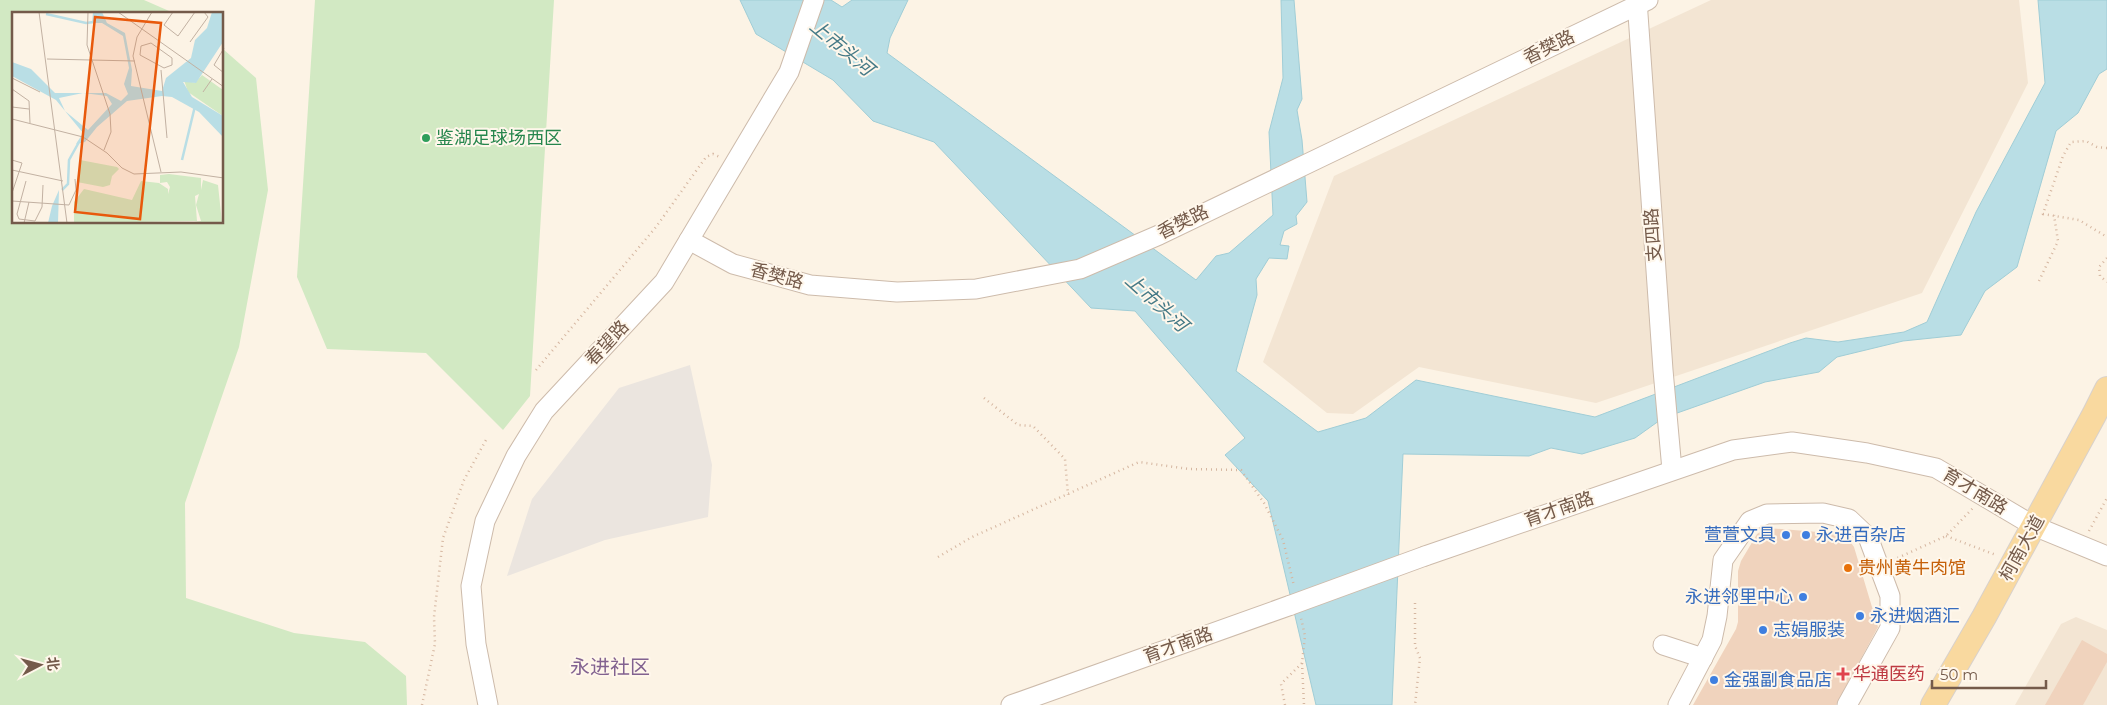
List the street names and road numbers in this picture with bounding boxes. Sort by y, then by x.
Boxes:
street label: 香樊路 [1520,25,1578,69]
street label: 香樊路 [1154,200,1212,244]
street label: 支四路 [1640,207,1666,263]
street label: 香樊路 [748,258,806,294]
street label: 春望路 [581,316,633,370]
street label: 育才南路 [1938,463,2012,519]
street label: 育才南路 [1521,487,1597,531]
street label: 柯南大道 [1995,511,2049,585]
street label: 育才南路 [1140,622,1216,668]

